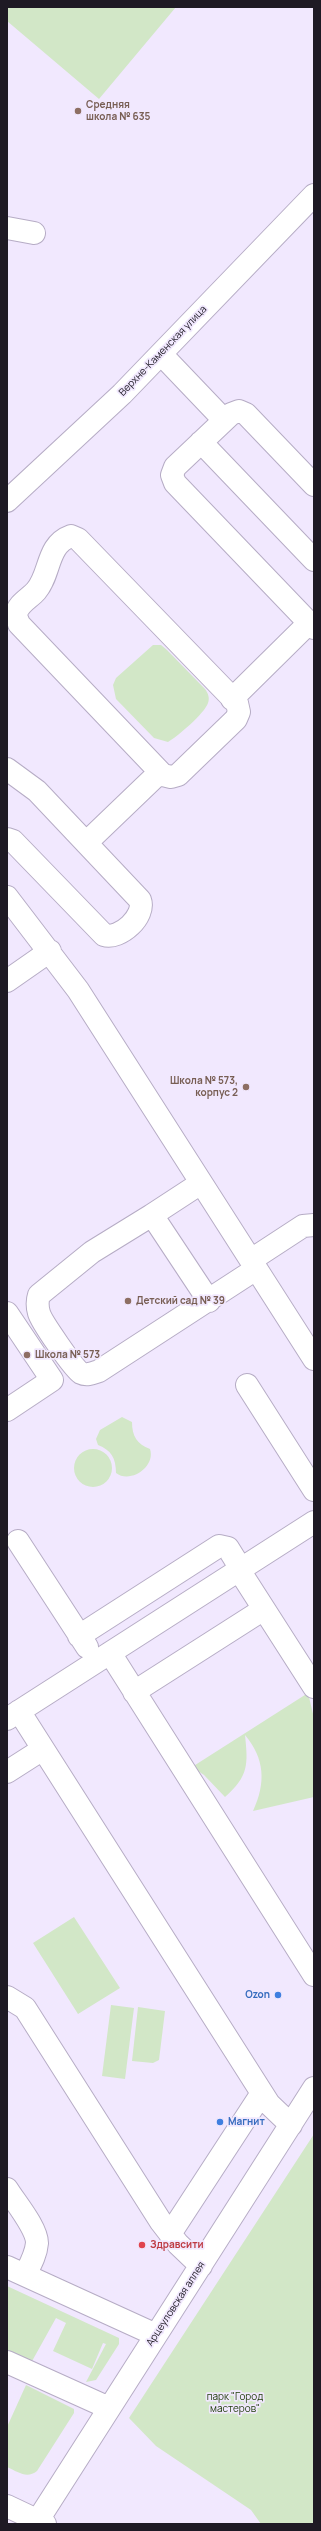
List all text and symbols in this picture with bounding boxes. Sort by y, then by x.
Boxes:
place label: Средняя школа № 635 [86,99,150,122]
marker: Средняя школа № 635 [73,106,83,116]
street label: Верхне-Каменская улица [117,303,209,399]
place label: Школа № 573, корпус 2 [170,1075,238,1098]
marker: Школа № 573, корпус 2 [241,1082,251,1092]
place label: Детский сад № 39 [136,1295,225,1307]
marker: Детский сад № 39 [123,1296,133,1306]
place label: Школа № 573 [35,1349,100,1361]
marker: Школа № 573 [22,1350,32,1360]
place label: Ozon [245,1989,270,2001]
marker: Ozon [273,1990,283,2000]
place label: Магнит [228,2116,265,2128]
marker: Магнит [215,2117,225,2127]
place label: Здравсити [150,2239,204,2251]
marker: Здравсити [137,2240,147,2250]
street label: Арцеуловская аллея [144,2260,208,2348]
park label: парк "Город мастеров" [207,2391,263,2414]

